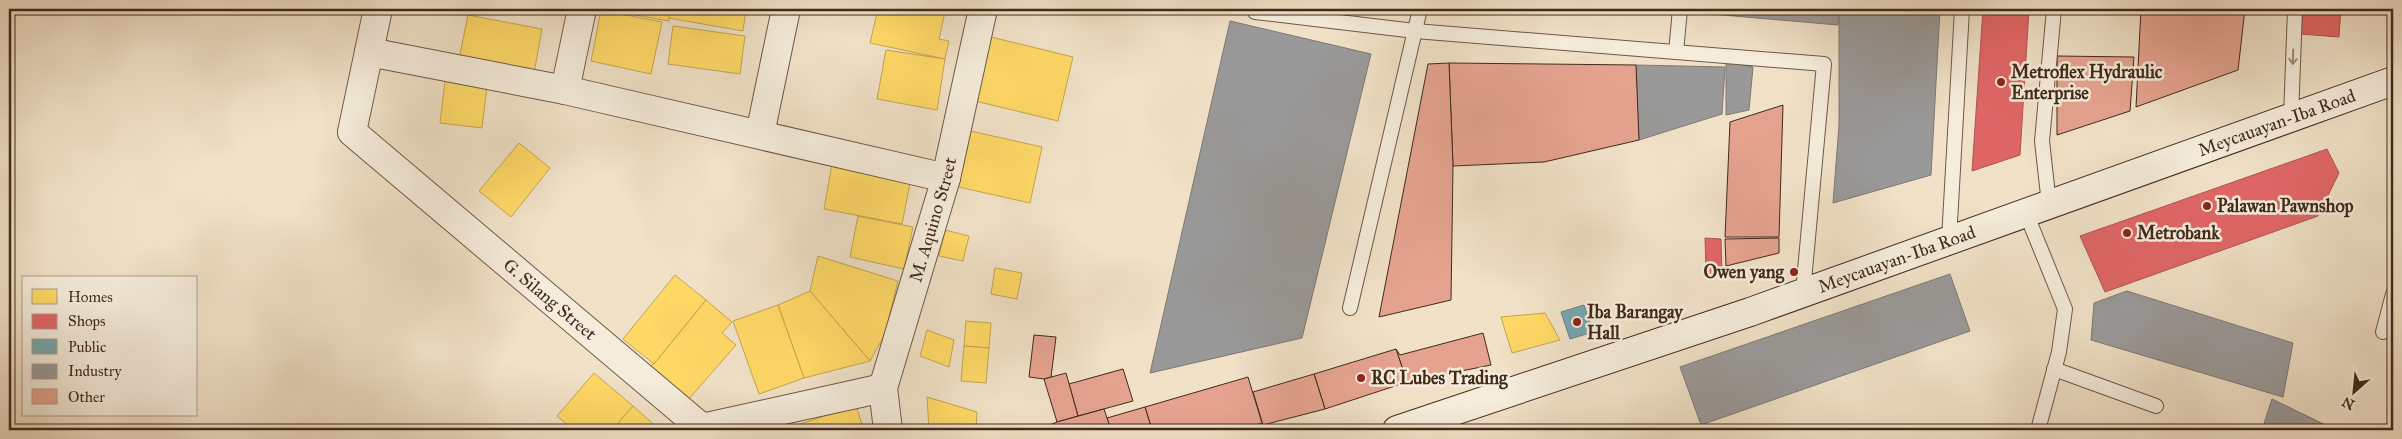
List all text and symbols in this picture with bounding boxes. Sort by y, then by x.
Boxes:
one-way arrow [2288,49,2297,65]
place label: Metroflex Hydraulic Enterprise [2011,61,2163,105]
marker: Metroflex Hydraulic Enterprise [1995,76,2007,88]
street label: Meycauayan-Iba Road [2195,84,2359,161]
street label: M. Aquino Street [904,155,961,285]
place label: Palawan Pawnshop [2217,195,2354,218]
marker: Palawan Pawnshop [2201,200,2213,212]
street label: Meycauayan-Iba Road [1815,221,1978,298]
place label: Metrobank [2137,222,2220,244]
marker: Metrobank [2121,227,2133,239]
street label: G. Silang Street [499,254,602,345]
place label: Owen yang [1703,261,1785,284]
marker: Owen yang [1788,266,1800,278]
legend [22,276,198,416]
text: Homes [68,288,113,306]
place label: Iba Barangay Hall [1587,301,1684,344]
text: Shops [68,312,106,330]
marker: Iba Barangay Hall [1571,316,1583,328]
text: Public [68,338,106,356]
text: Industry [68,362,122,380]
north arrow [2330,366,2380,416]
place label: RC Lubes Trading [1371,367,1508,390]
marker: RC Lubes Trading [1355,372,1367,384]
text: Other [68,388,105,406]
text: N [2339,393,2357,413]

